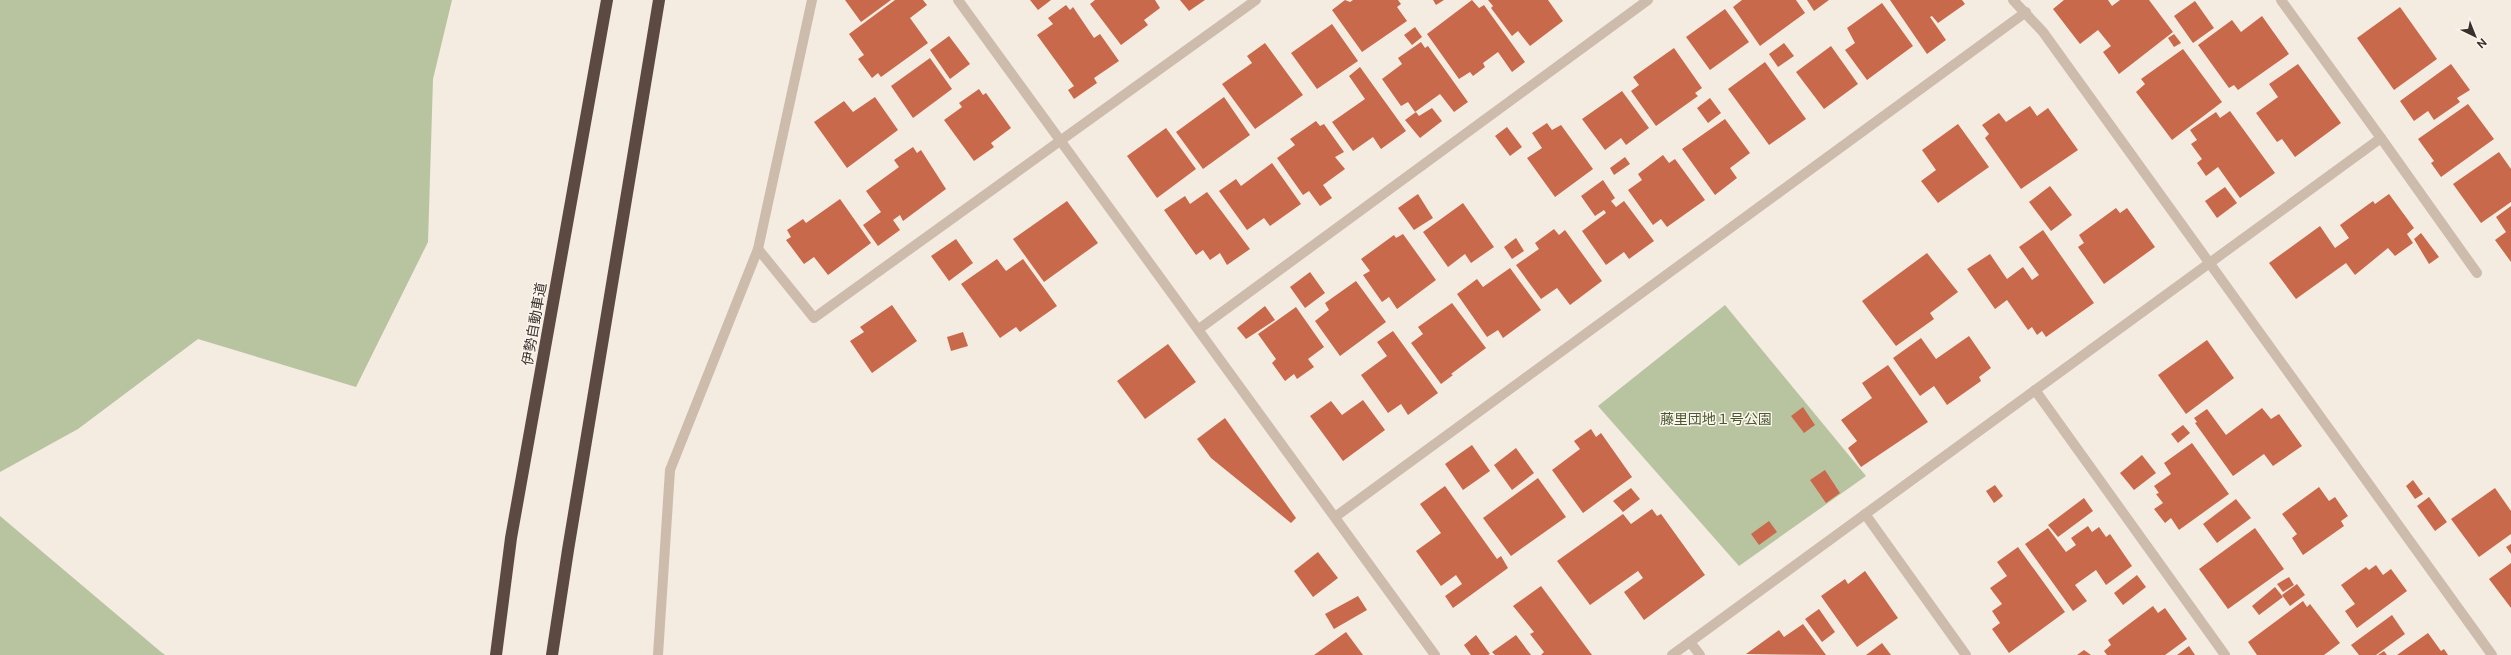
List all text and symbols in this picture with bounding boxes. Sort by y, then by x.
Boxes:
north arrow [2455,16,2495,56]
text: N [2475,36,2489,51]
street label: 伊勢自動車道 [519,281,549,367]
park label: 藤里団地１号公園 [1660,411,1772,427]

